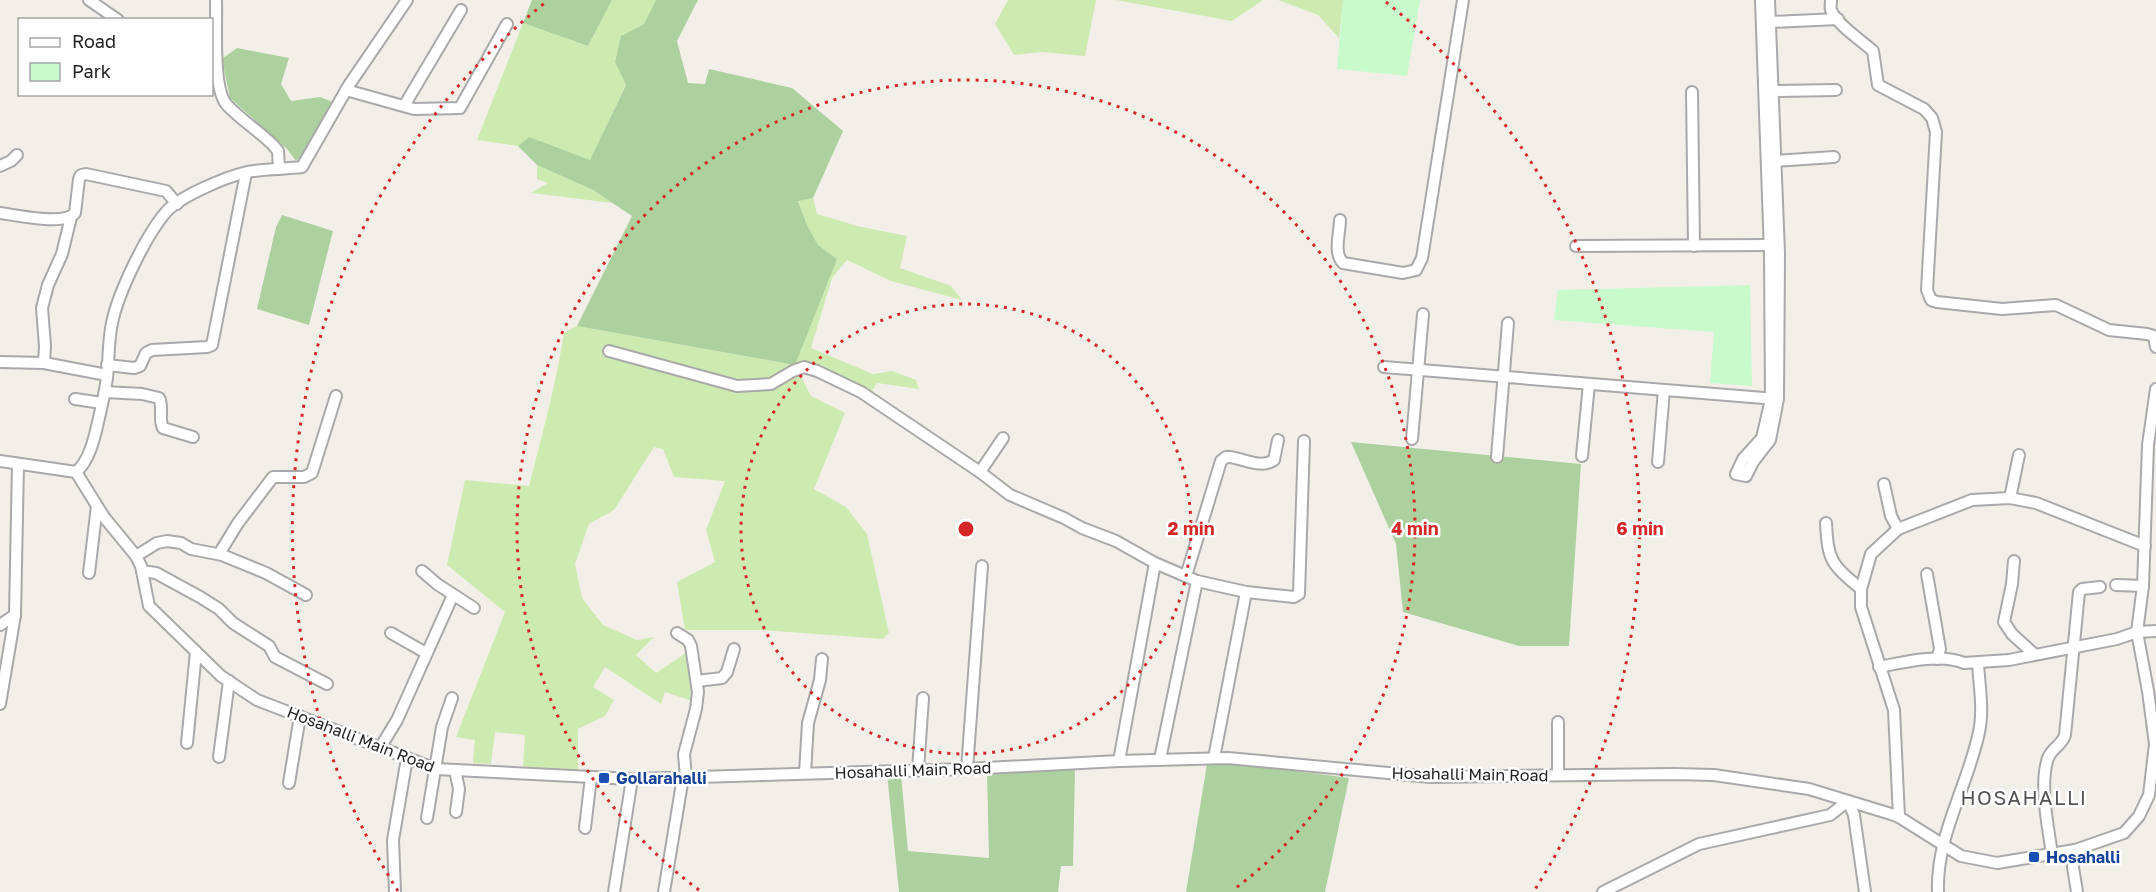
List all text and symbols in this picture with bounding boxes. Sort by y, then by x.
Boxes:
legend [18,18,213,96]
text: Road [72,30,116,52]
text: Park [72,60,111,82]
text: 2 min [1167,517,1215,539]
text: 4 min [1391,517,1439,539]
text: 6 min [1616,517,1664,539]
centre of rings [956,519,976,539]
street label: Hosahalli Main Road [284,702,438,776]
street label: Hosahalli Main Road [834,757,992,783]
street label: Hosahalli Main Road [1391,763,1549,785]
place label: Gollarahalli [616,768,707,788]
marker: Gollarahalli [597,771,611,785]
district label: HOSAHALLI [1960,785,2088,809]
place label: Hosahalli [2046,847,2120,867]
marker: Hosahalli [2027,850,2041,864]

